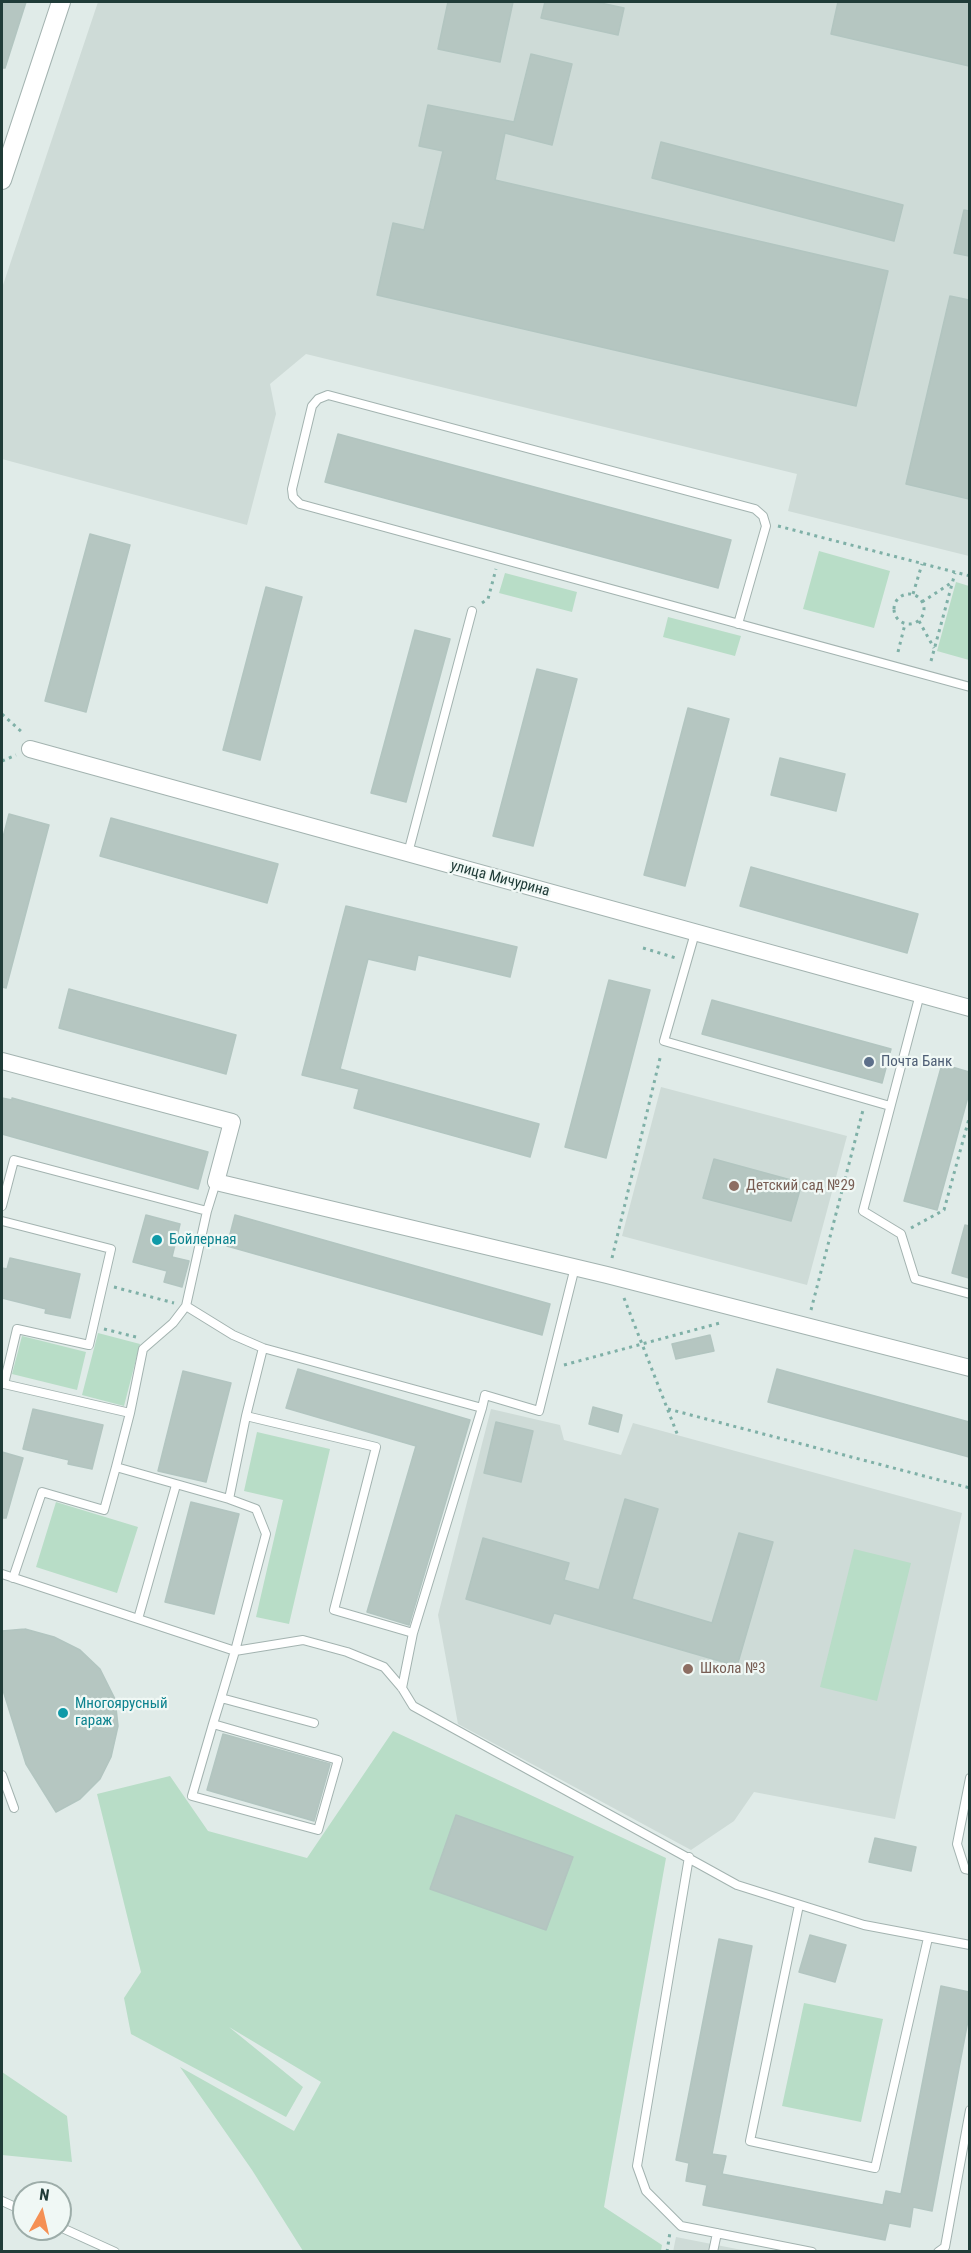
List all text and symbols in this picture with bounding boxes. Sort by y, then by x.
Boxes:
street label: улица Мичурина [448,857,552,901]
place label: Почта Банк [881,1053,952,1071]
marker: Почта Банк [862,1055,876,1069]
place label: Детский сад №29 [746,1177,855,1195]
marker: Детский сад №29 [727,1179,741,1193]
place label: Бойлерная [169,1231,237,1249]
marker: Бойлерная [150,1233,164,1247]
place label: Школа №3 [700,1660,766,1678]
marker: Школа №3 [681,1662,695,1676]
place label: Многоярусный гараж [75,1695,168,1730]
marker: Многоярусный гараж [56,1706,70,1720]
north arrow [12,2181,72,2241]
text: N [38,2185,50,2205]

